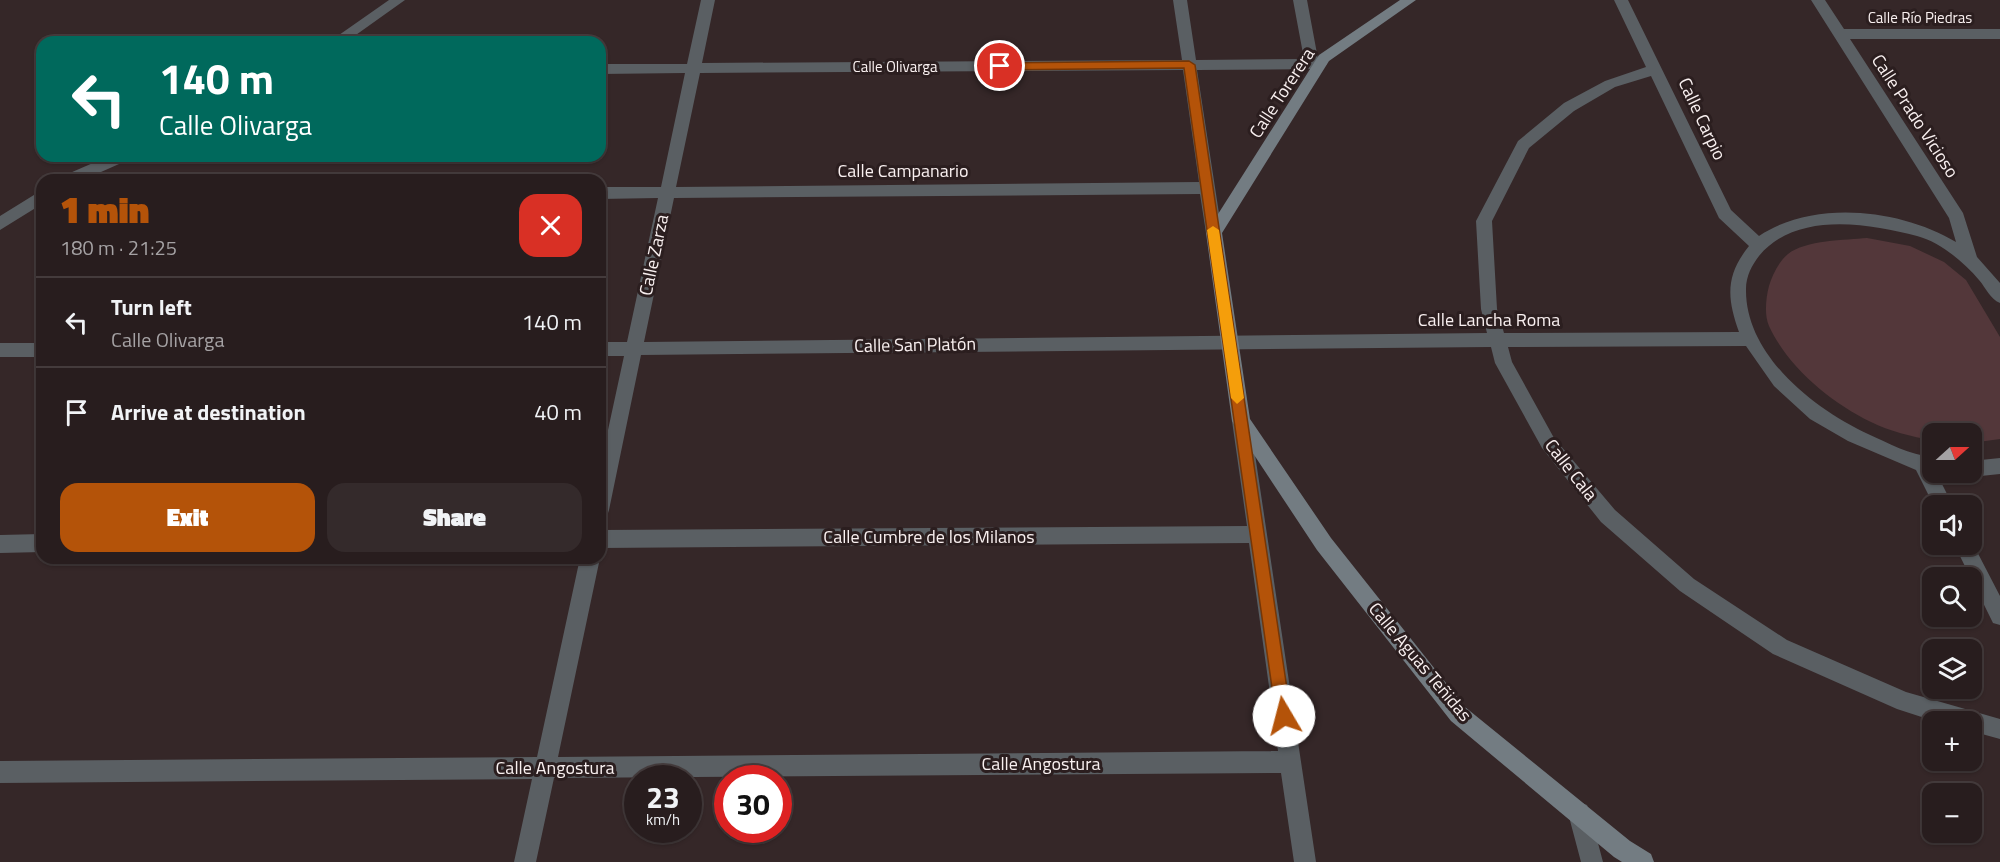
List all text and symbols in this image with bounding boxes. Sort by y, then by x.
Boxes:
street label: Calle Río Piedras [1868,6,1972,29]
pin [974,40,1025,91]
street label: Calle Torerera [1242,42,1321,143]
text: 140 m [159,46,274,110]
icon: arrive [983,49,1016,82]
street label: Calle Prado Vicioso [1865,49,1966,183]
street label: Calle Olivarga [852,55,938,78]
icon: left [60,60,138,138]
street label: Calle Carpio [1672,73,1733,164]
text: Calle Olivarga [159,104,312,145]
street label: Calle Campanario [838,157,968,184]
text: 1 min [60,182,149,237]
button: close [519,194,582,257]
street label: Calle Zarza [632,212,675,298]
text: 180 m · 21:25 [60,232,177,263]
text: Turn left [111,290,192,324]
text: 140 m [522,305,582,339]
icon: left [60,306,93,339]
street label: Calle Lancha Roma [1418,306,1560,333]
text: Calle Olivarga [111,324,224,355]
street label: Calle San Platón [854,330,976,359]
text: Arrive at destination [111,395,306,429]
text: 40 m [534,395,582,429]
icon: arrive [60,396,93,429]
north arrow [1922,423,1982,483]
map controls [1922,423,1982,843]
street label: Calle Cala [1539,433,1604,506]
button: Exit [60,483,315,552]
button: Share [327,483,582,552]
button: sound [1922,495,1982,555]
street label: Calle Cumbre de los Milanos [823,523,1035,550]
button: search [1922,567,1982,627]
street label: Calle Aguas Teñidas [1362,596,1478,727]
button: layers [1922,639,1982,699]
position arrow [1252,684,1316,748]
button: + [1922,711,1982,771]
street label: Calle Angostura [982,750,1100,777]
street label: Calle Angostura [496,754,614,781]
speed limit sign: 30 [714,765,792,843]
text: 23 [646,774,680,820]
button: − [1922,783,1982,843]
text: km/h [646,808,680,831]

